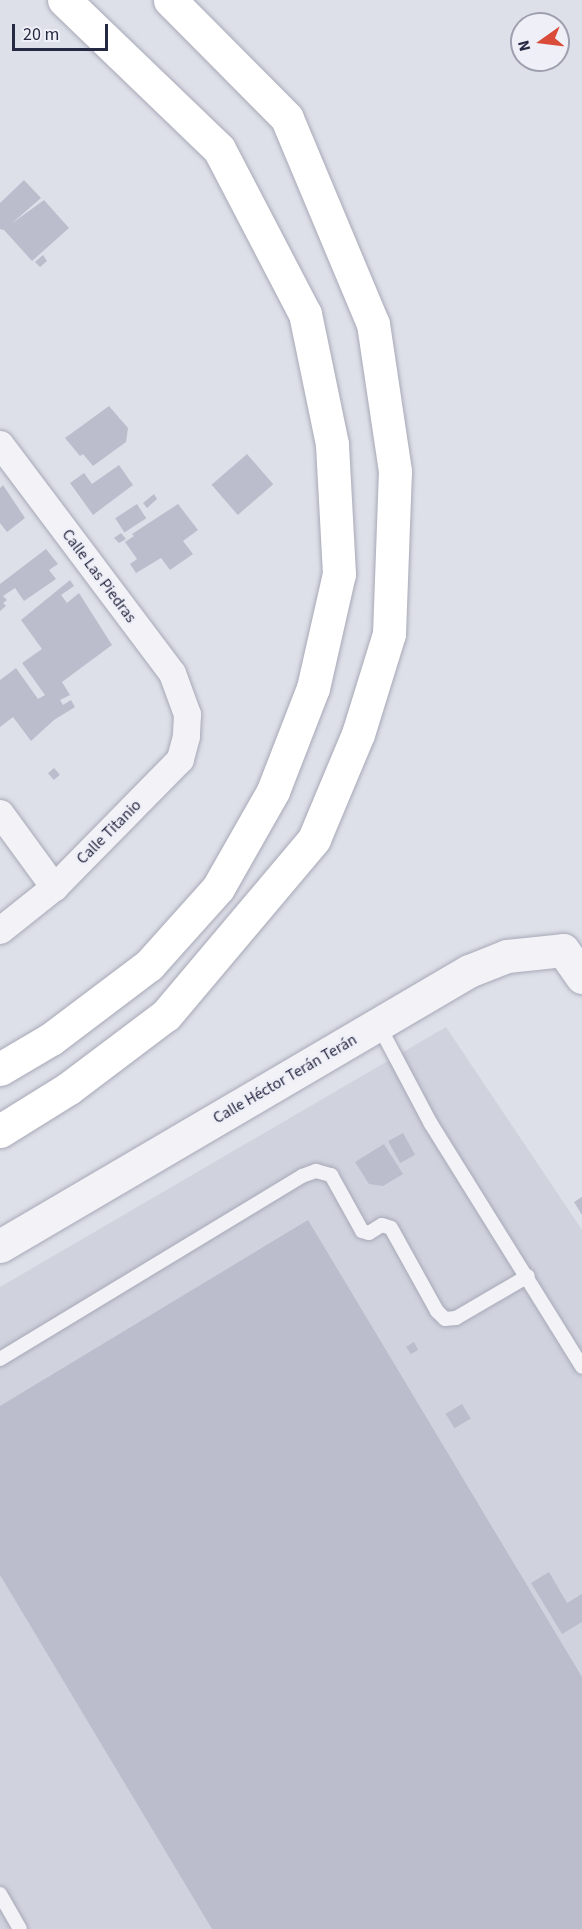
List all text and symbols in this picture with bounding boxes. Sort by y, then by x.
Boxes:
scale bar [15,12,111,50]
north arrow [510,12,570,72]
text: 20 m [23,22,59,47]
text: N [513,38,536,54]
street label: Calle Las Piedras [58,526,140,626]
street label: Calle Titanio [73,796,145,868]
street label: Calle Héctor Terán Terán [210,1030,360,1128]

